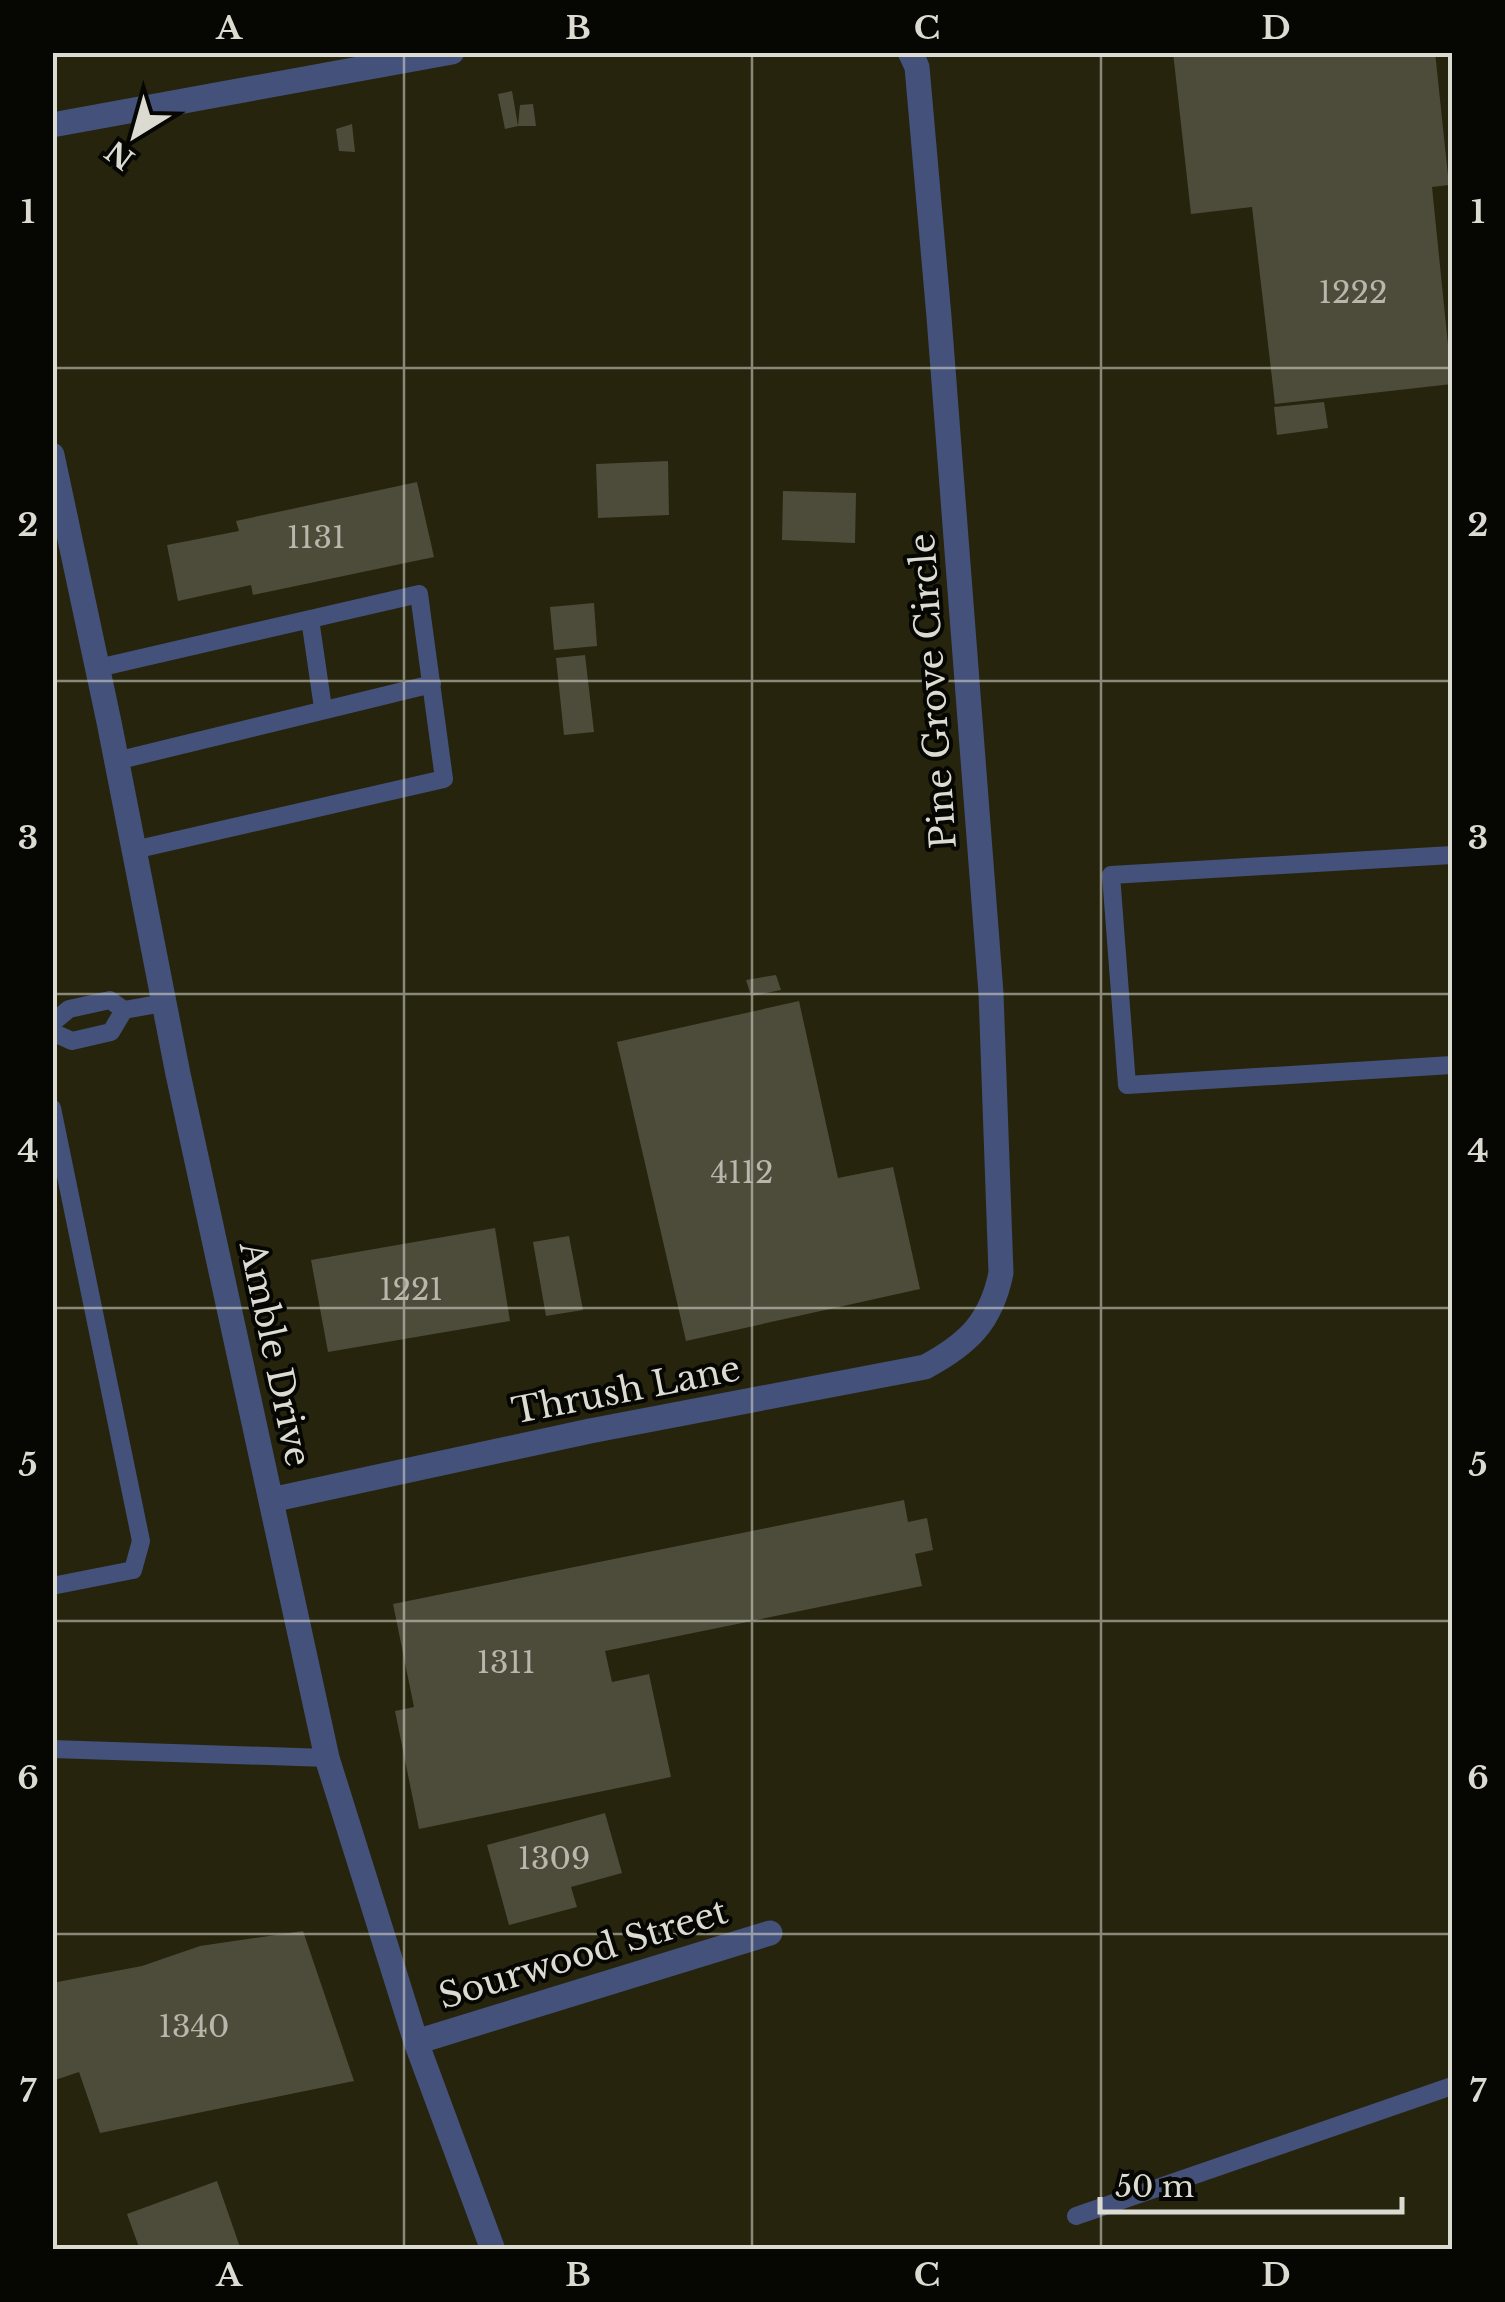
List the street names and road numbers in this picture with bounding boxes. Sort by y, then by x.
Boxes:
street label: Pine Grove Circle [900,532,965,850]
street label: Amble Drive [230,1236,320,1470]
street label: Thrush Lane [508,1346,744,1433]
street label: Sourwood Street [433,1889,732,2018]

